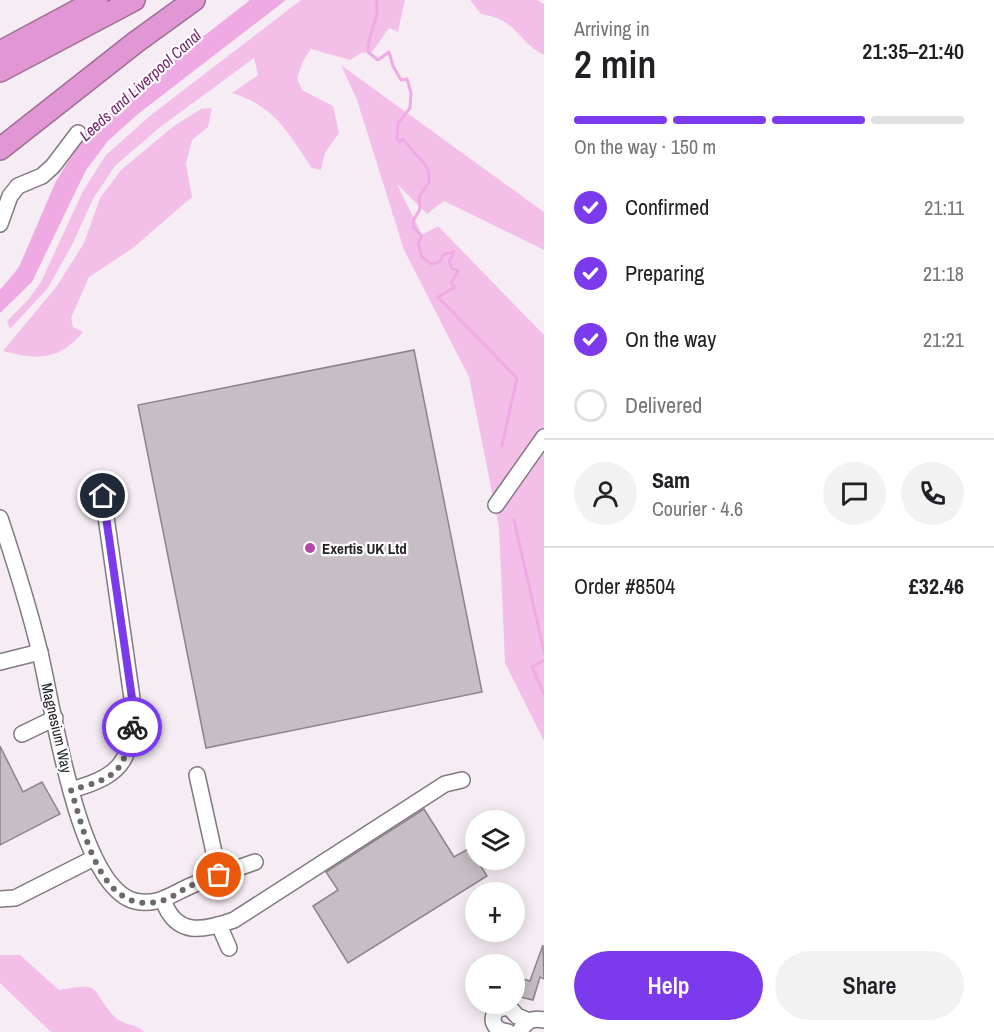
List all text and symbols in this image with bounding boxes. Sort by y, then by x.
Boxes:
text: Arriving in [574,15,650,42]
water label: Leeds and Liverpool Canal [74,24,206,146]
text: 21:35–21:40 [862,36,964,66]
text: 2 min [574,38,656,90]
text: On the way · 150 m [574,133,716,160]
icon: check [574,191,607,224]
text: Confirmed [625,192,709,222]
text: 21:11 [924,194,964,221]
icon: check [574,257,607,290]
text: Preparing [625,258,704,288]
text: 21:18 [923,260,964,287]
icon: check [574,323,607,356]
text: On the way [625,324,716,354]
text: 21:21 [923,326,964,353]
text: Delivered [625,390,702,420]
button: person [574,462,637,525]
button: chat [823,462,886,525]
button: phone [901,462,964,525]
text: Sam [652,465,690,495]
pin [77,470,128,521]
icon: home [86,479,119,512]
text: Courier · 4.6 [652,495,743,522]
place label: Exertis UK Ltd [322,538,407,559]
marker: Exertis UK Ltd [303,541,317,555]
text: Order #8504 [574,571,675,601]
text: £32.46 [909,571,964,601]
street label: Magnesium Way [36,681,78,776]
courier [102,697,162,757]
icon: bike [116,711,149,744]
map controls [465,810,525,1014]
button: layers [465,810,525,870]
pin [193,849,244,900]
icon: bag [202,858,235,891]
button: + [465,882,525,942]
button: Help [574,951,763,1020]
button: Share [775,951,964,1020]
button: − [465,954,525,1014]

